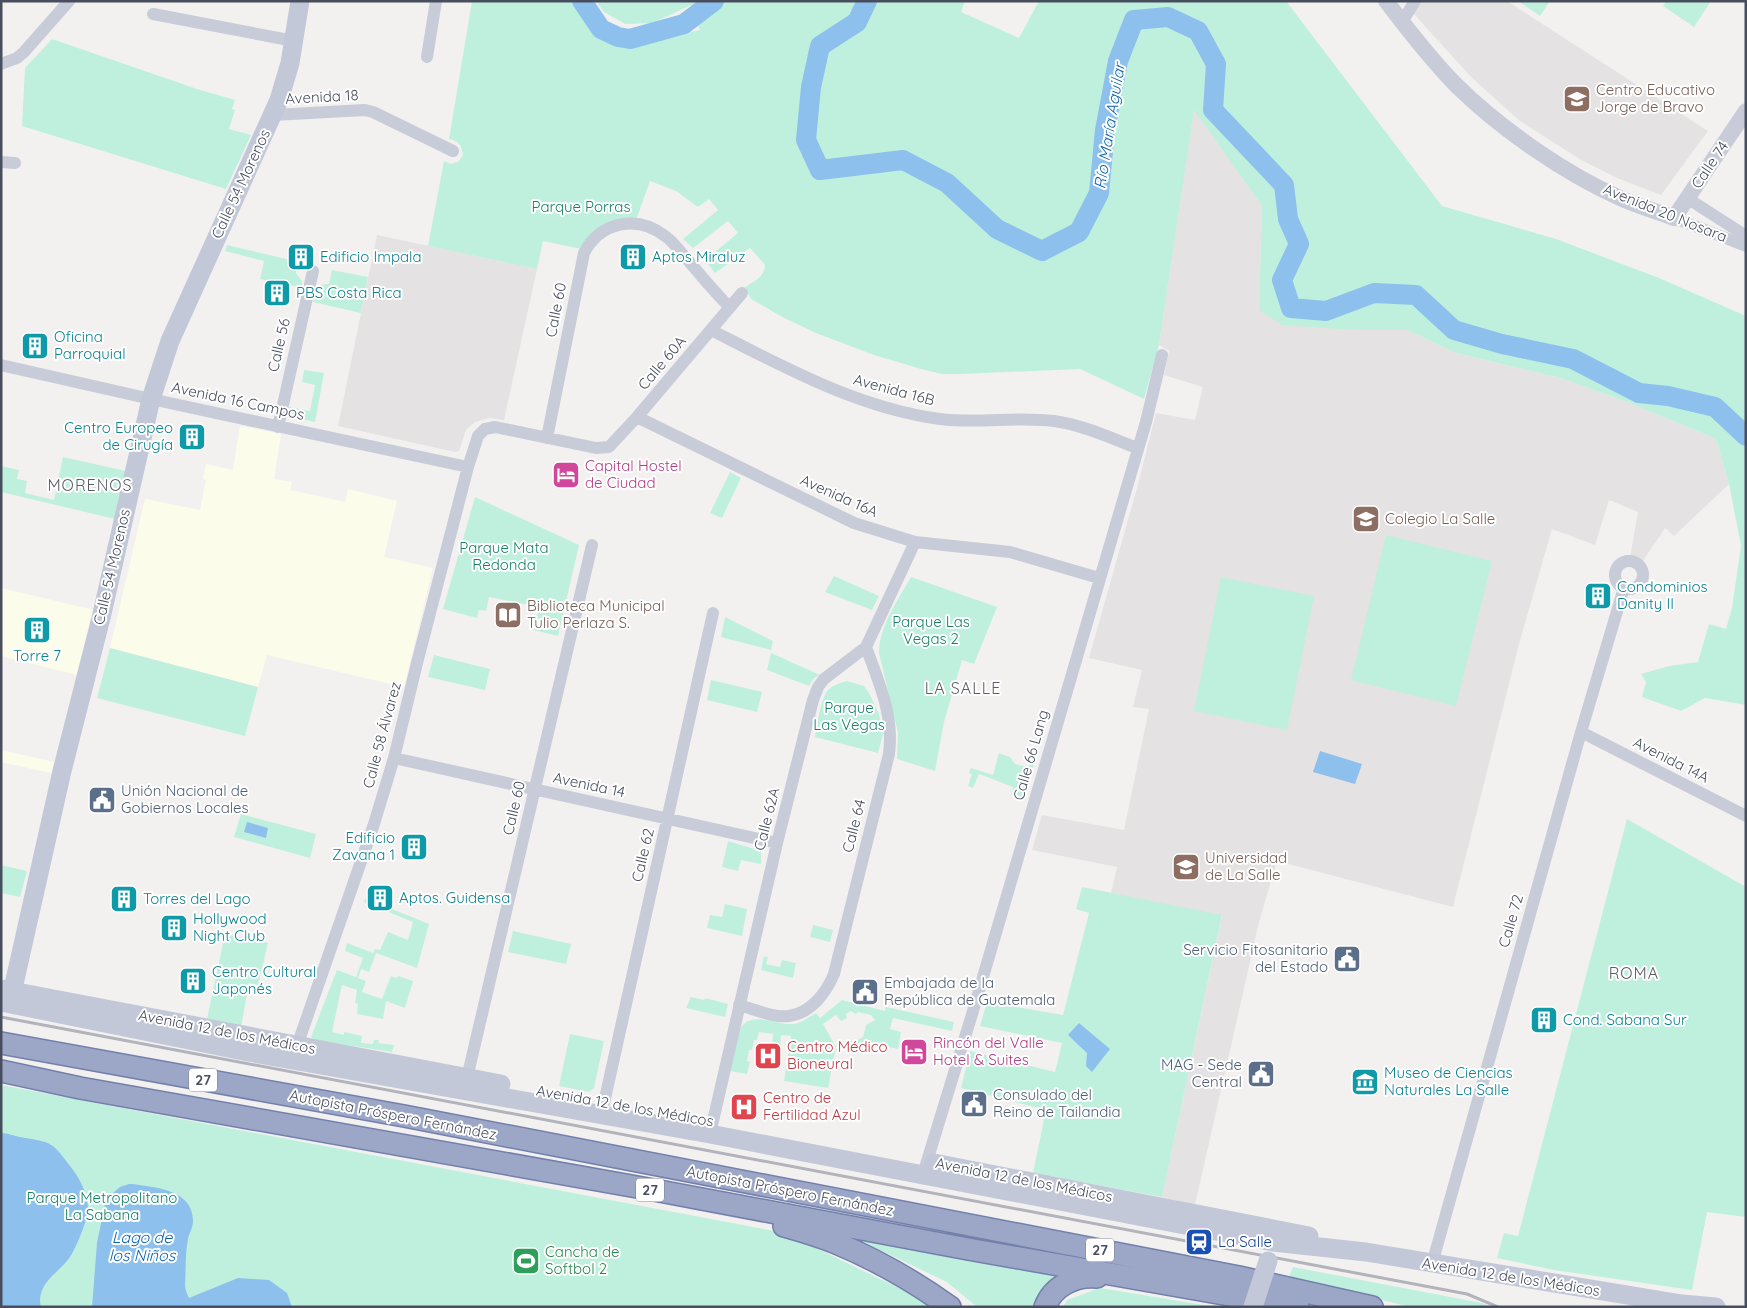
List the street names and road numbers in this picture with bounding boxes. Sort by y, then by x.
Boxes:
street label: Avenida 18 [285,85,359,108]
street label: Calle 54 Morenos [207,126,274,242]
street label: Calle 74 [1687,137,1732,192]
street label: Avenida 20 Nosara [1600,179,1730,246]
street label: Calle 60 [541,281,570,339]
street label: Calle 56 [263,316,294,374]
street label: Calle 60A [633,332,690,394]
street label: Avenida 16B [852,370,937,410]
street label: Avenida 16 Campos [170,377,306,424]
street label: Avenida 16A [797,470,881,521]
street label: Calle 54 Morenos [89,507,134,627]
street label: Calle 58 Álvarez [358,680,405,790]
street label: Calle 66 Lang [1008,707,1053,802]
street label: Avenida 14A [1630,732,1713,787]
street label: Avenida 14 [551,768,627,801]
street label: Calle 60 [498,779,529,837]
street label: Calle 62A [750,785,784,852]
street label: Calle 64 [838,797,869,855]
street label: Calle 62 [627,826,658,884]
street label: Calle 72 [1494,892,1527,950]
street label: Avenida 12 de los Médicos [137,1005,317,1058]
road number: 27 [189,1068,217,1092]
street label: Avenida 12 de los Médicos [535,1081,715,1130]
street label: Autopista Próspero Fernández [288,1085,498,1144]
street label: Avenida 12 de los Médicos [934,1153,1114,1206]
street label: Autopista Próspero Fernández [685,1161,895,1220]
road number: 27 [636,1178,664,1202]
road number: 27 [1086,1238,1114,1262]
street label: Avenida 12 de los Médicos [1421,1253,1601,1300]

